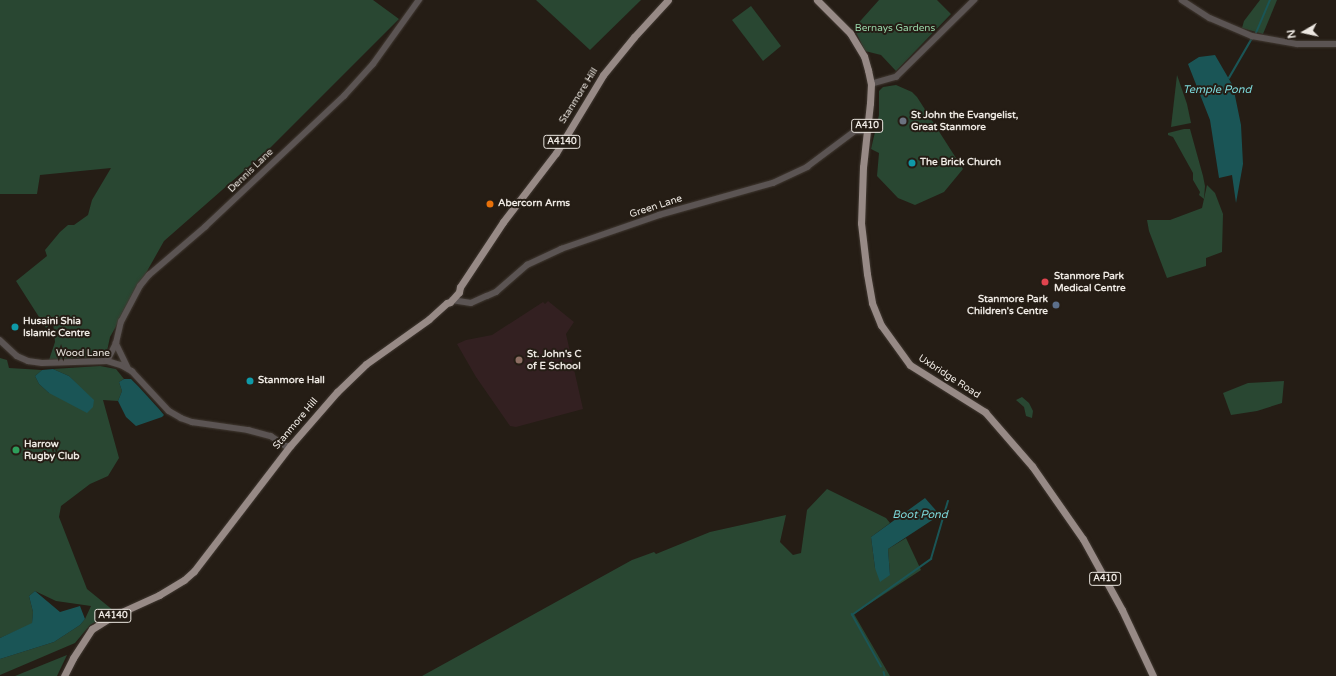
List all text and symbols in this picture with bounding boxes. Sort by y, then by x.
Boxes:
north arrow [1284,12,1324,52]
park label: Bernays Gardens [855,23,935,35]
text: N [1285,29,1299,39]
street label: Stanmore Hill [557,66,601,126]
water label: Temple Pond [1183,83,1251,97]
place label: St John the Evangelist, Great Stanmore [911,109,1018,132]
marker: St John the Evangelist, Great Stanmore [898,116,908,126]
road number: A410 [851,119,883,133]
road number: A4140 [543,135,581,149]
street label: Dennis Lane [226,146,276,196]
place label: The Brick Church [920,157,1001,169]
marker: The Brick Church [907,158,917,168]
street label: Green Lane [628,193,684,221]
place label: Abercorn Arms [498,198,570,210]
marker: Abercorn Arms [485,199,495,209]
place label: Stanmore Park Medical Centre [1054,270,1126,294]
marker: Stanmore Park Medical Centre [1039,276,1051,288]
place label: Stanmore Park Children's Centre [967,293,1048,316]
marker: Stanmore Park Children's Centre [1051,300,1061,310]
place label: Husaini Shia Islamic Centre [23,315,90,338]
marker: Husaini Shia Islamic Centre [10,322,20,332]
street label: Wood Lane [56,348,110,360]
place label: St. John's C of E School [527,348,581,372]
street label: Uxbridge Road [916,352,982,402]
marker: St. John's C of E School [514,355,524,365]
place label: Stanmore Hall [258,375,325,387]
marker: Stanmore Hall [245,376,255,386]
street label: Stanmore Hill [271,396,321,452]
place label: Harrow Rugby Club [24,438,80,462]
marker: Harrow Rugby Club [11,445,21,455]
water label: Boot Pond [892,508,948,522]
road number: A410 [1089,572,1121,586]
road number: A4140 [94,609,132,623]

